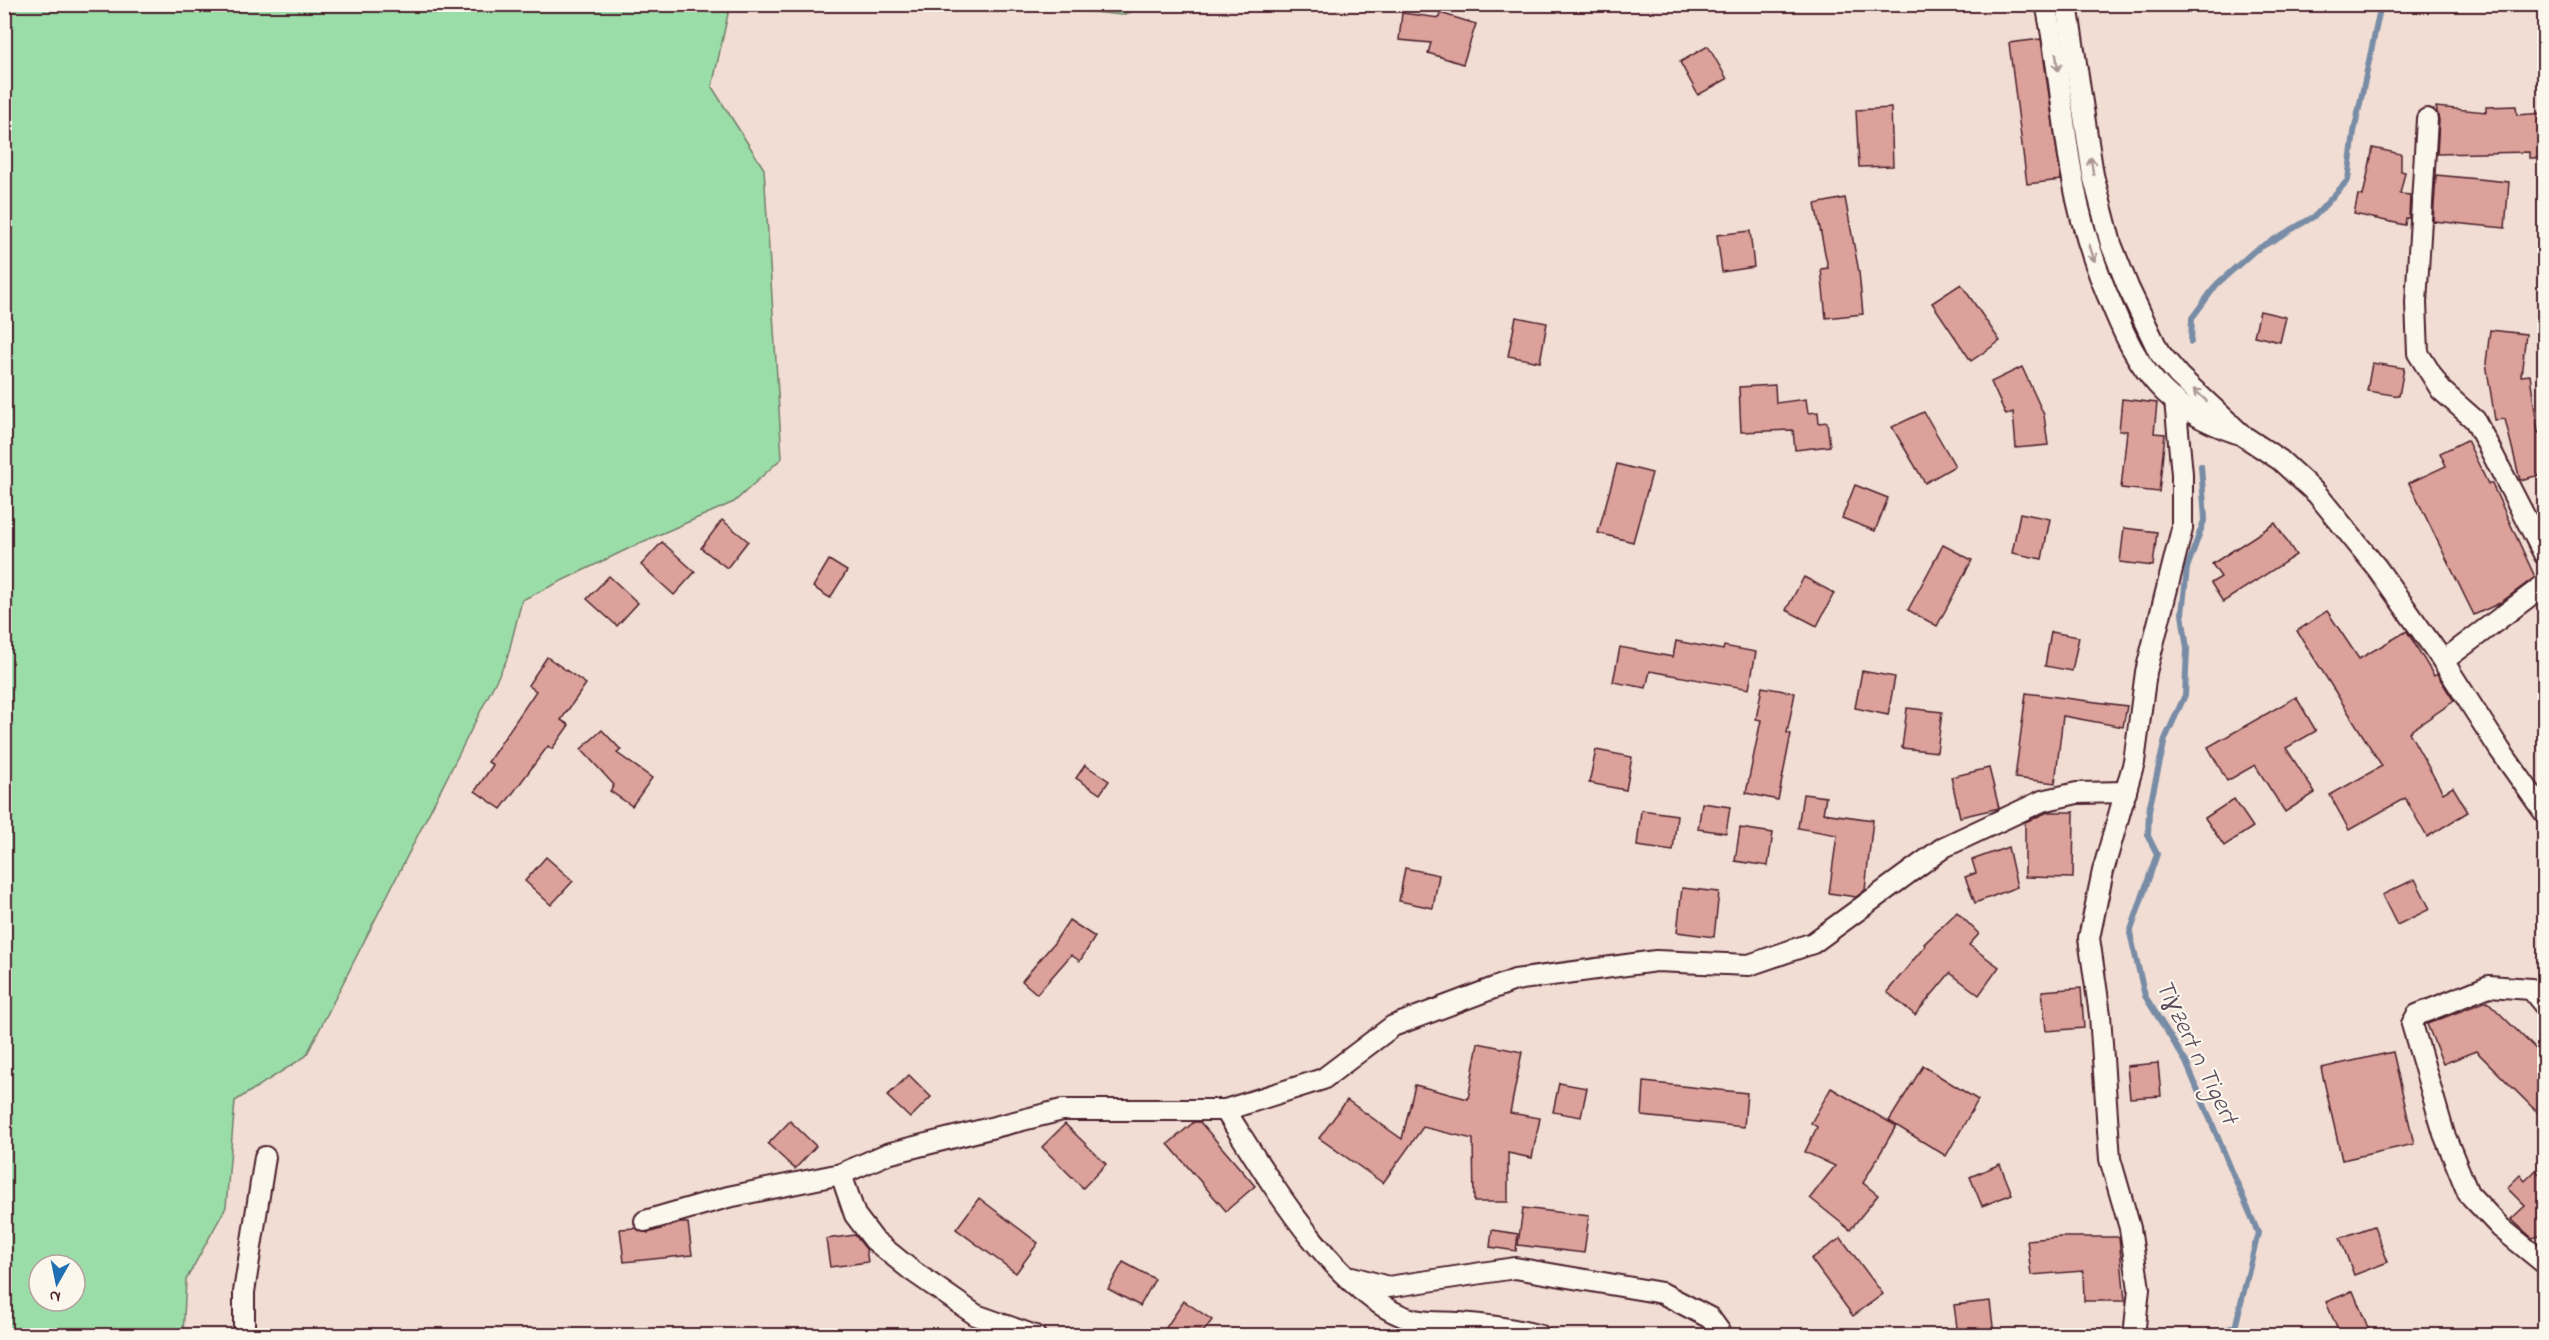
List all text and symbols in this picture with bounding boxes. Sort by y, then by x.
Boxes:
one-way arrow [2052,52,2063,71]
one-way arrow [2086,156,2097,176]
one-way arrow [2087,243,2098,262]
one-way arrow [2193,388,2208,402]
water label: Tiɣzert n Tigert [2144,973,2248,1133]
north arrow [27,1253,87,1313]
text: N [48,1283,62,1309]

